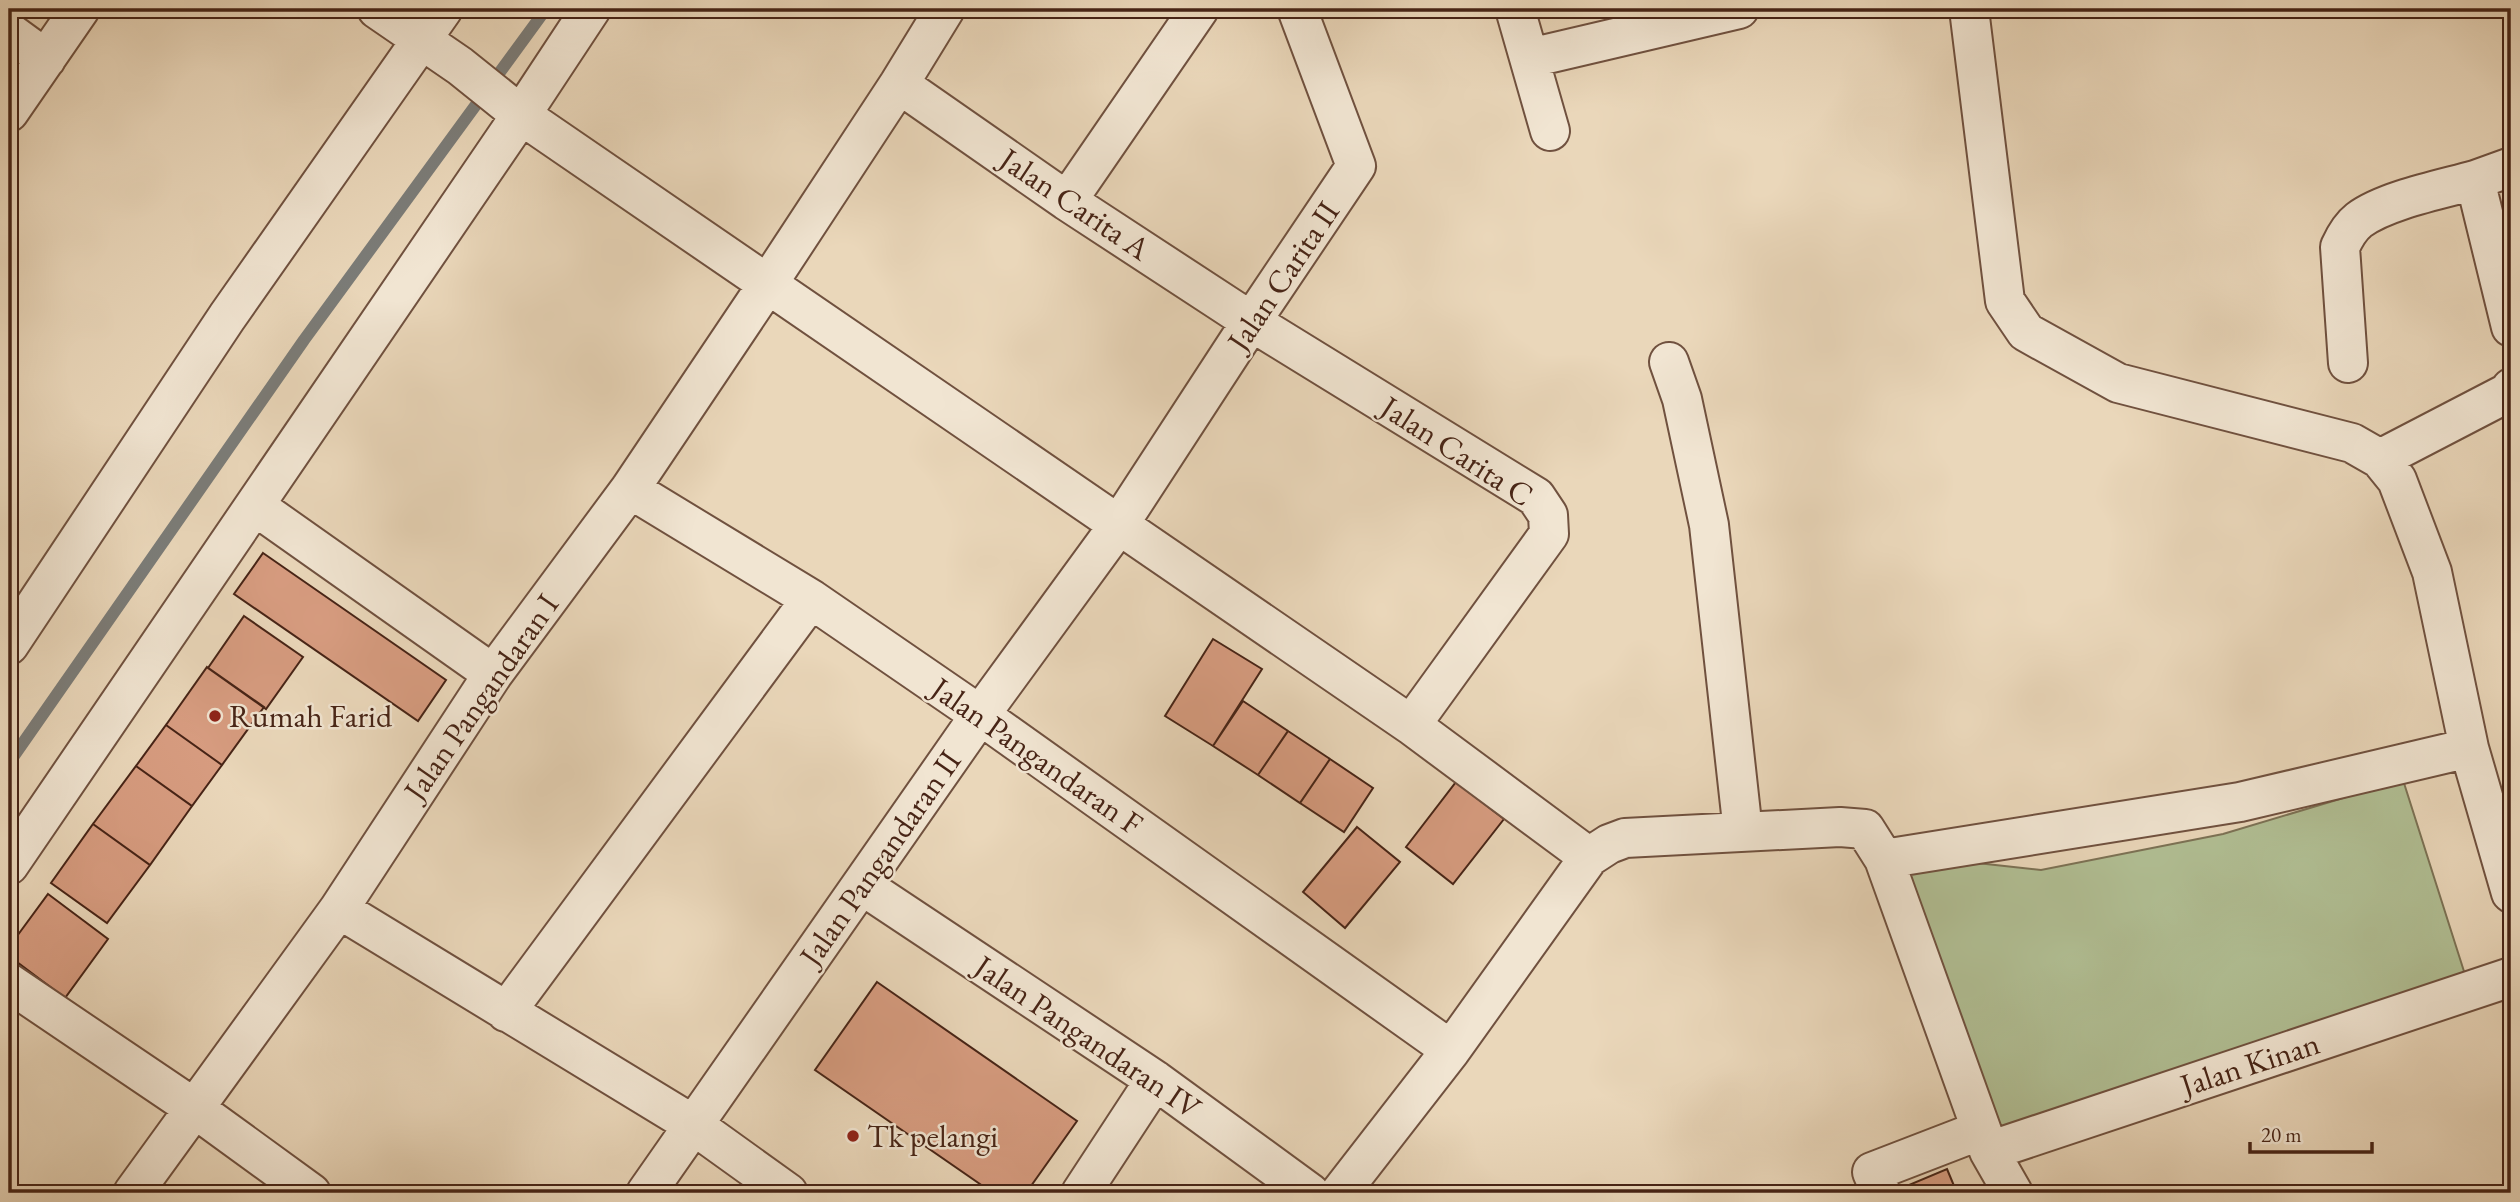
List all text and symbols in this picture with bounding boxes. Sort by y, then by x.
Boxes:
street label: Jalan Carita A [989,137,1159,270]
street label: Jalan Carita II [1216,193,1349,362]
street label: Jalan Carita C [1370,385,1541,516]
street label: Jalan Pangandaran I [392,585,568,811]
street label: Jalan Pangandaran F [921,666,1151,845]
place label: Rumah Farid [229,695,393,737]
marker: Rumah Farid [207,708,223,724]
street label: Jalan Pangandaran II [788,742,970,977]
street label: Jalan Pangandaran IV [964,944,1210,1129]
street label: Jalan Kinan [2172,1022,2325,1107]
scale bar [2250,1111,2373,1155]
place label: Tk pelangi [867,1115,998,1157]
text: 20 m [2261,1121,2302,1148]
marker: Tk pelangi [845,1128,861,1144]

